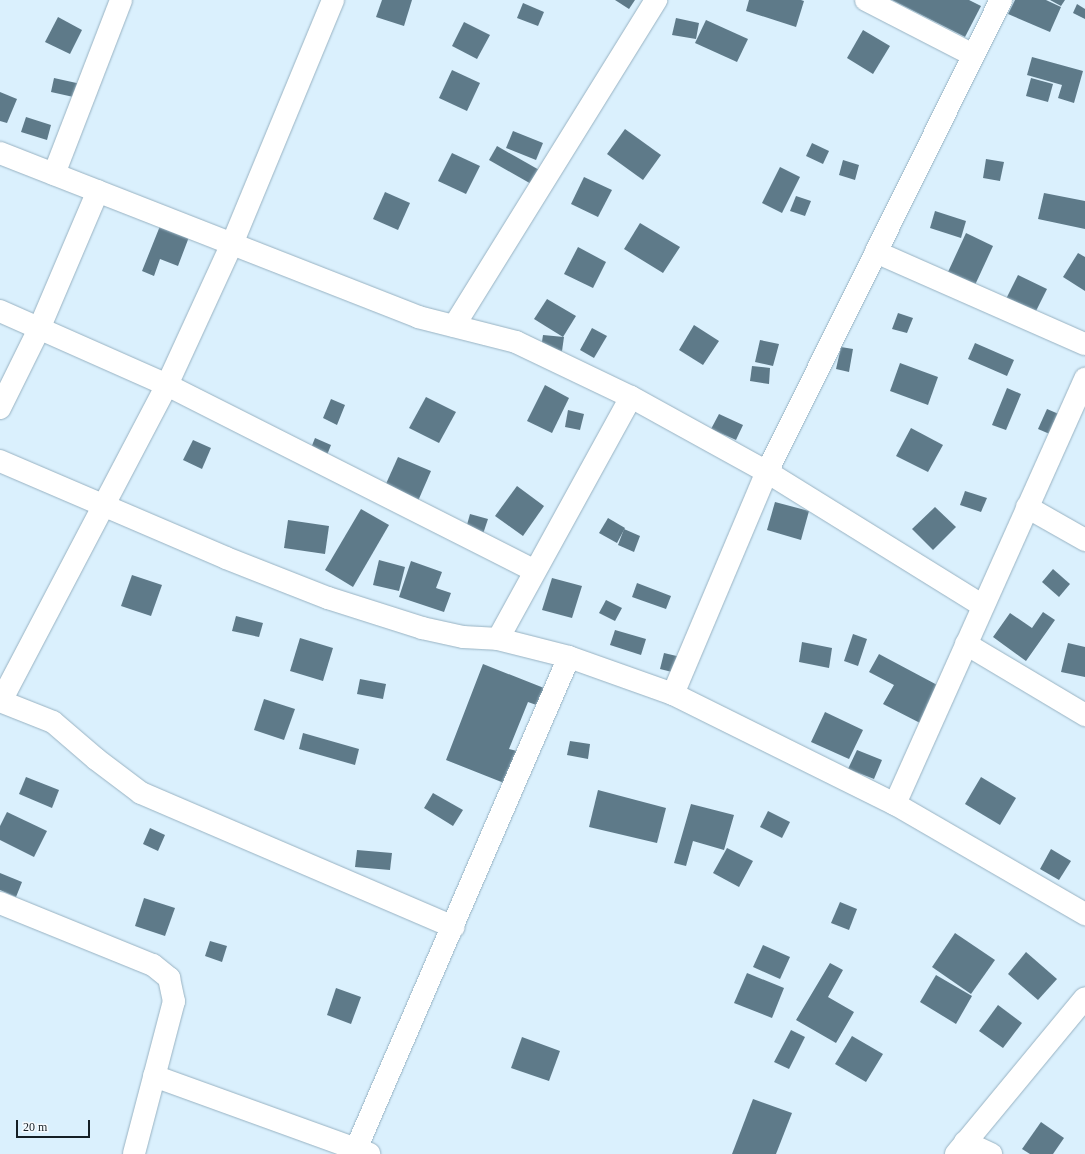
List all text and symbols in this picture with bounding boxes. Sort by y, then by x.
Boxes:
scale bar [18,1112,92,1138]
text: 20 m [23,1120,47,1134]

